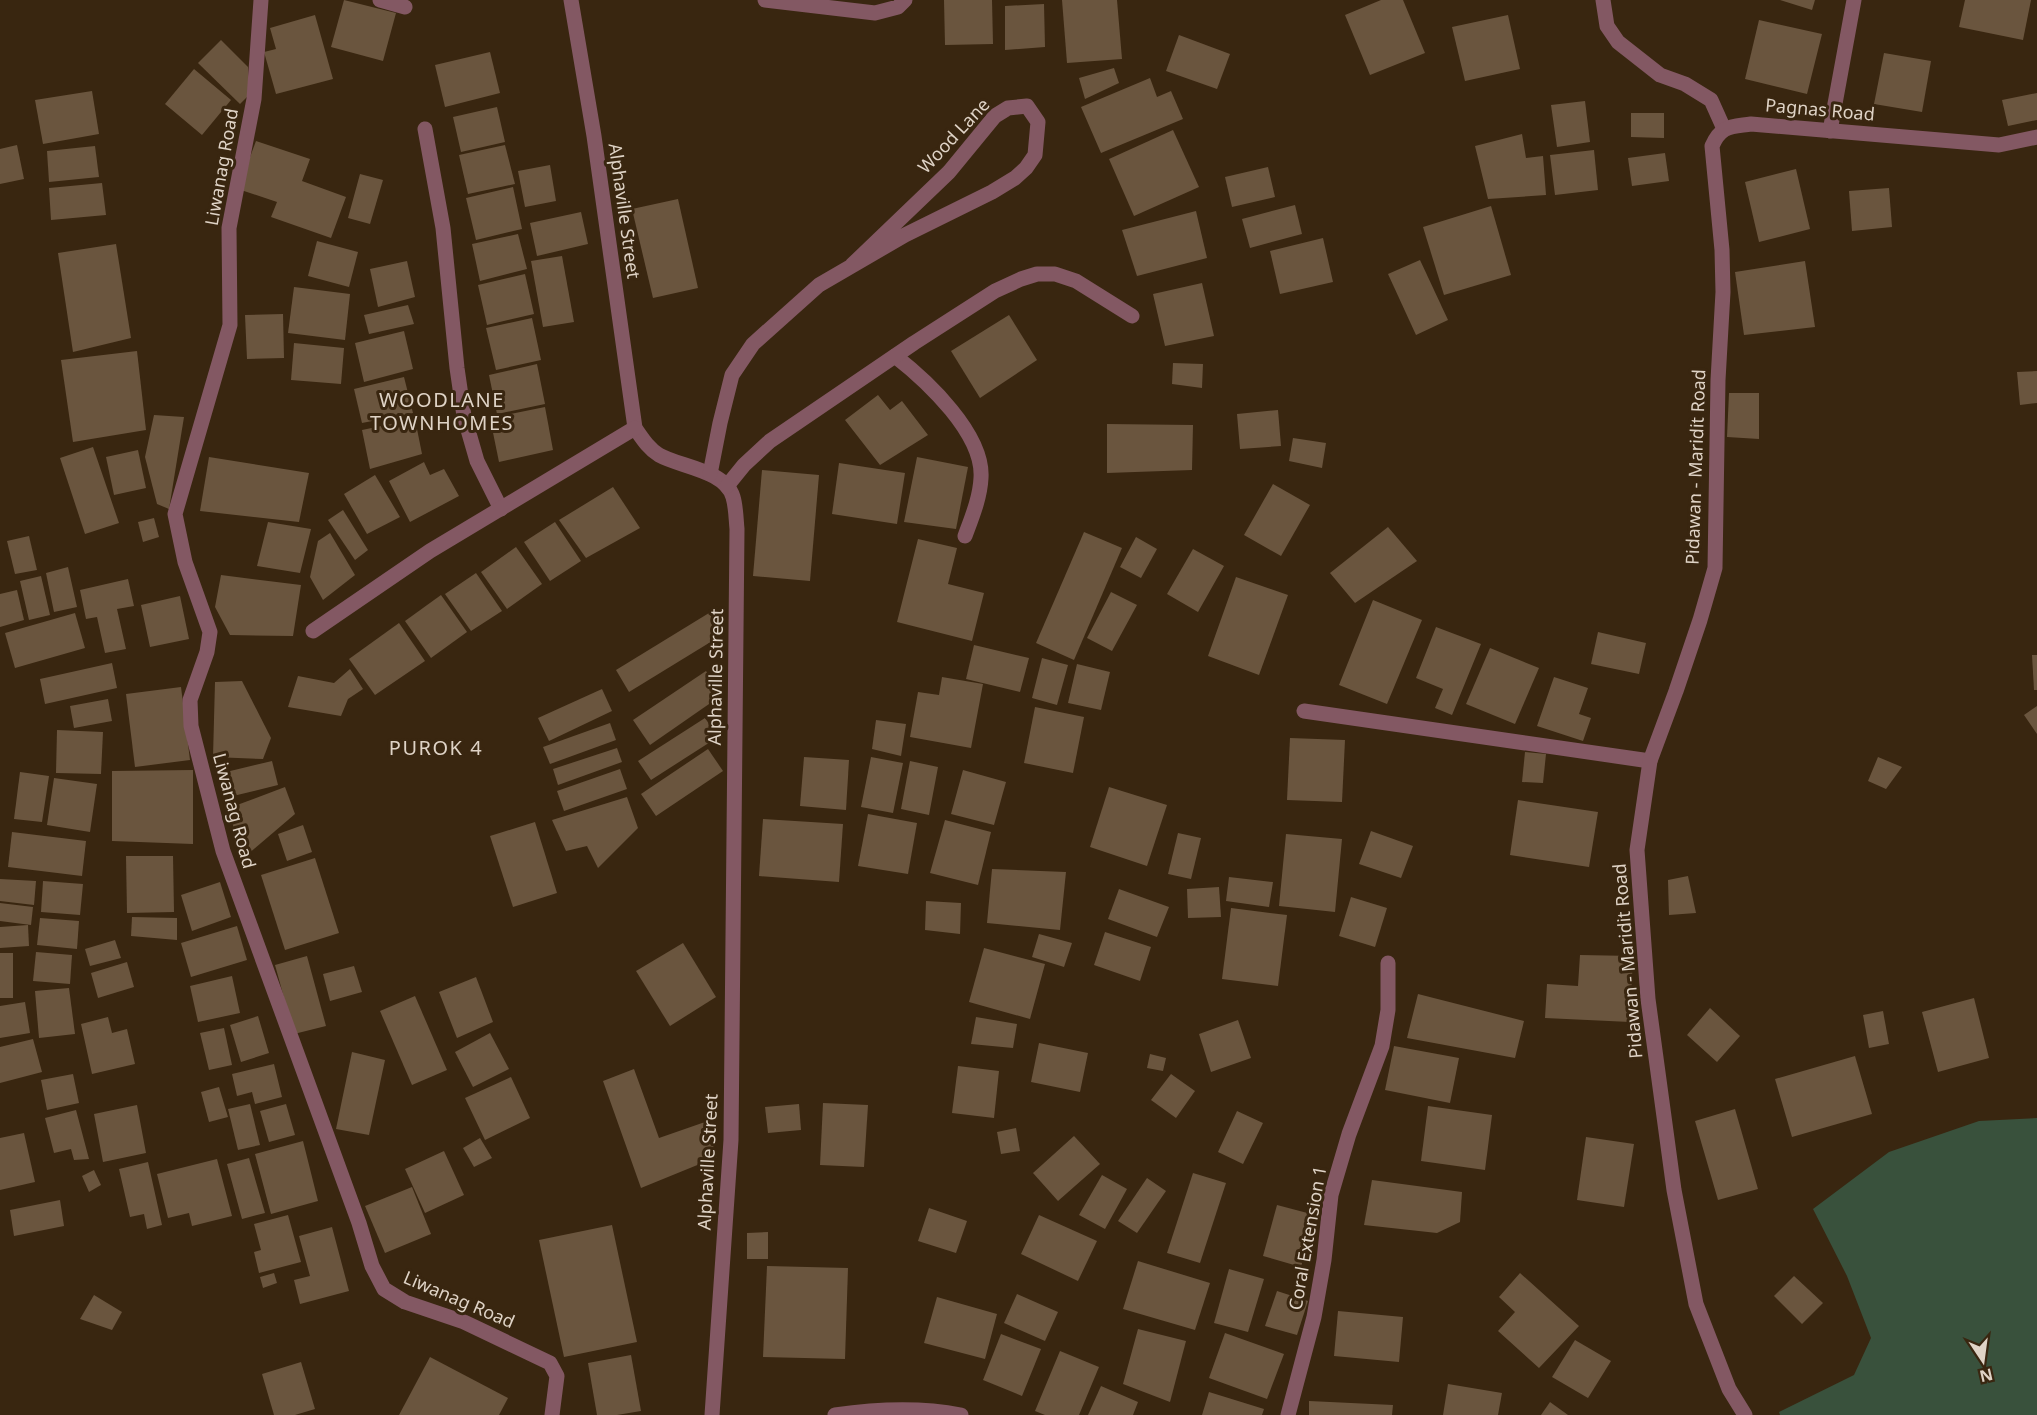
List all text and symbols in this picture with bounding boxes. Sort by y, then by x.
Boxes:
street label: Wood Lane [912,92,994,178]
street label: Pagnas Road [1764,92,1876,126]
street label: Liwanag Road [199,106,243,227]
street label: Alphaville Street [604,142,646,281]
street label: Pidawan - Maridit Road [1680,369,1710,565]
district label: WOODLANE TOWNHOMES [370,386,514,436]
street label: Alphaville Street [702,608,728,745]
district label: PUROK 4 [389,734,483,761]
street label: Liwanag Road [208,750,262,871]
street label: Pidawan - Maridit Road [1607,862,1647,1060]
street label: Alphaville Street [691,1093,723,1231]
street label: Coral Extension 1 [1282,1164,1332,1312]
street label: Liwanag Road [400,1265,519,1333]
north arrow [1953,1331,2013,1391]
text: N [1978,1363,1995,1388]

